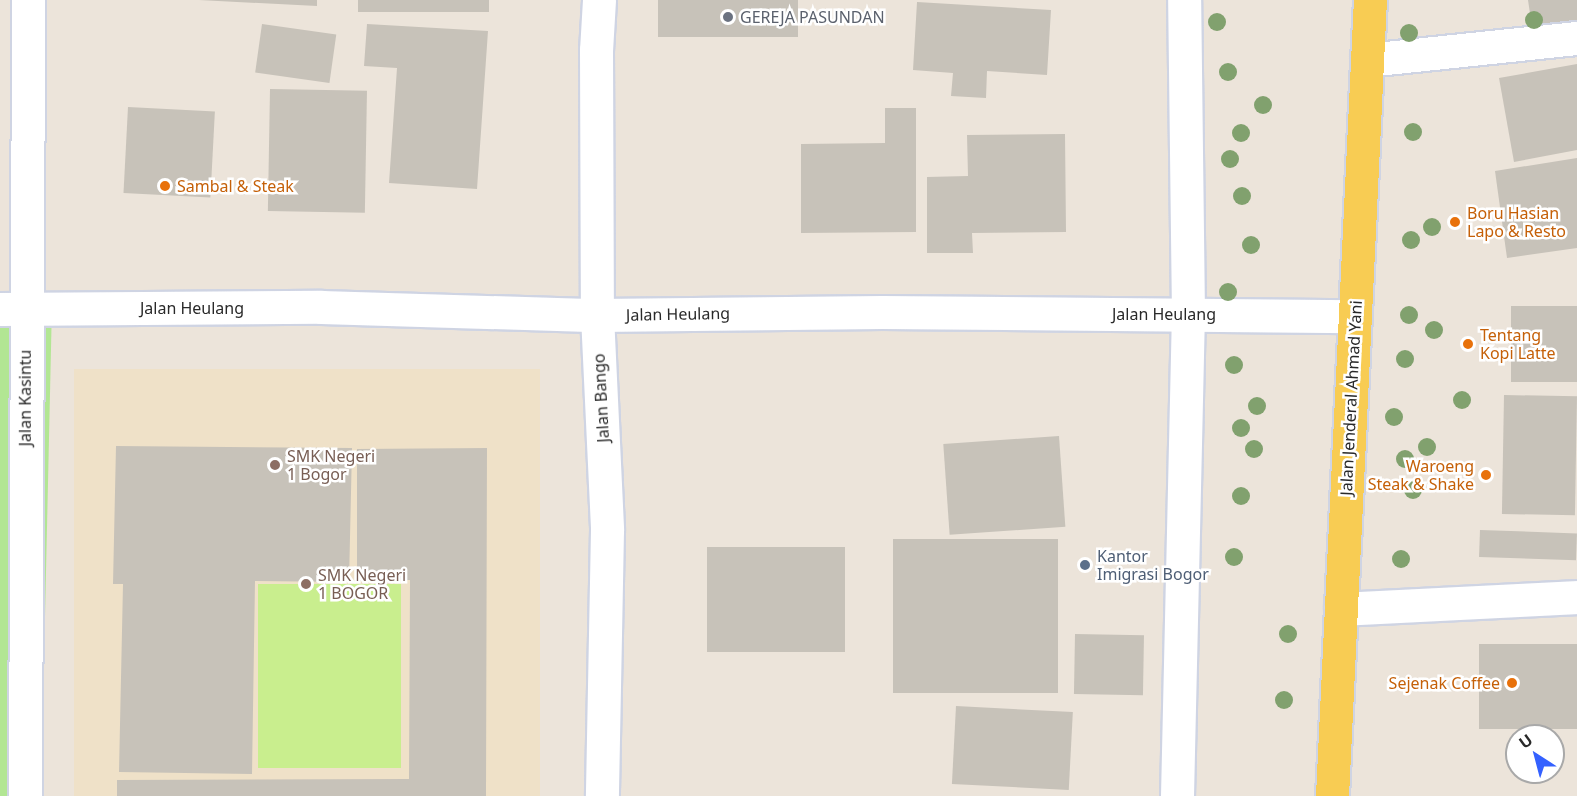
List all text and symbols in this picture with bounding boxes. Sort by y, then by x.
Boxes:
place label: GEREJA PASUNDAN [740,7,885,27]
marker: GEREJA PASUNDAN [721,10,735,24]
place label: Sambal & Steak [177,176,294,196]
marker: Sambal & Steak [158,179,172,193]
place label: Boru Hasian Lapo & Resto [1467,203,1566,241]
marker: Boru Hasian Lapo & Resto [1448,215,1462,229]
street label: Jalan Heulang [140,298,244,318]
street label: Jalan Jenderal Ahmad Yani [1336,300,1366,496]
street label: Jalan Heulang [626,303,730,325]
street label: Jalan Heulang [1112,304,1216,324]
place label: Tentang Kopi Latte [1480,325,1556,363]
marker: Tentang Kopi Latte [1461,337,1475,351]
street label: Jalan Kasintu [15,350,35,446]
street label: Jalan Bango [589,353,613,443]
place label: SMK Negeri 1 Bogor [287,446,375,484]
place label: Waroeng Steak & Shake [1368,456,1474,494]
marker: SMK Negeri 1 Bogor [268,458,282,472]
marker: Waroeng Steak & Shake [1479,468,1493,482]
place label: Kantor Imigrasi Bogor [1097,546,1209,584]
marker: Kantor Imigrasi Bogor [1078,558,1092,572]
place label: SMK Negeri 1 BOGOR [318,565,406,603]
marker: SMK Negeri 1 BOGOR [299,577,313,591]
place label: Sejenak Coffee [1389,673,1500,693]
marker: Sejenak Coffee [1505,676,1519,690]
north arrow [1505,724,1565,784]
text: U [1514,729,1537,754]

